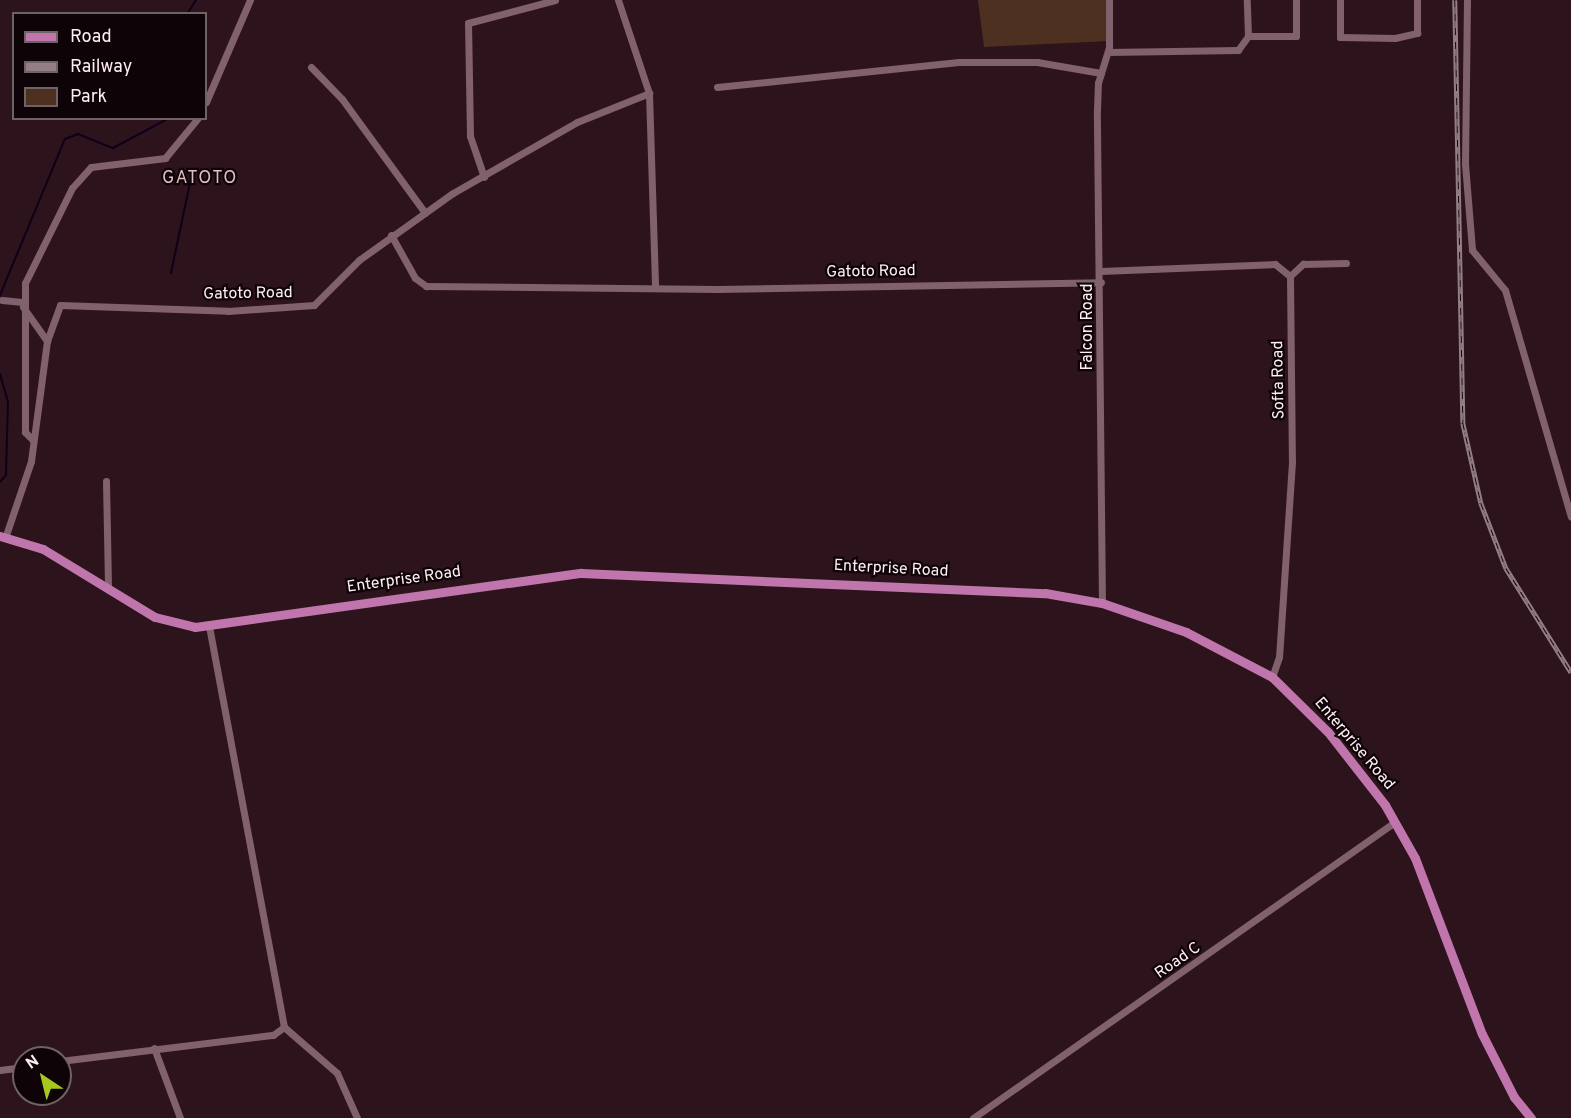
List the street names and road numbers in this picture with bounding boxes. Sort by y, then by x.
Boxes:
street label: Gatoto Road [826,262,916,282]
street label: Falcon Road [1078,283,1098,371]
street label: Gatoto Road [203,284,293,304]
street label: Softa Road [1269,341,1289,419]
street label: Enterprise Road [833,556,949,582]
street label: Enterprise Road [346,562,462,598]
street label: Enterprise Road [1310,694,1398,794]
street label: Road C [1152,938,1204,984]

